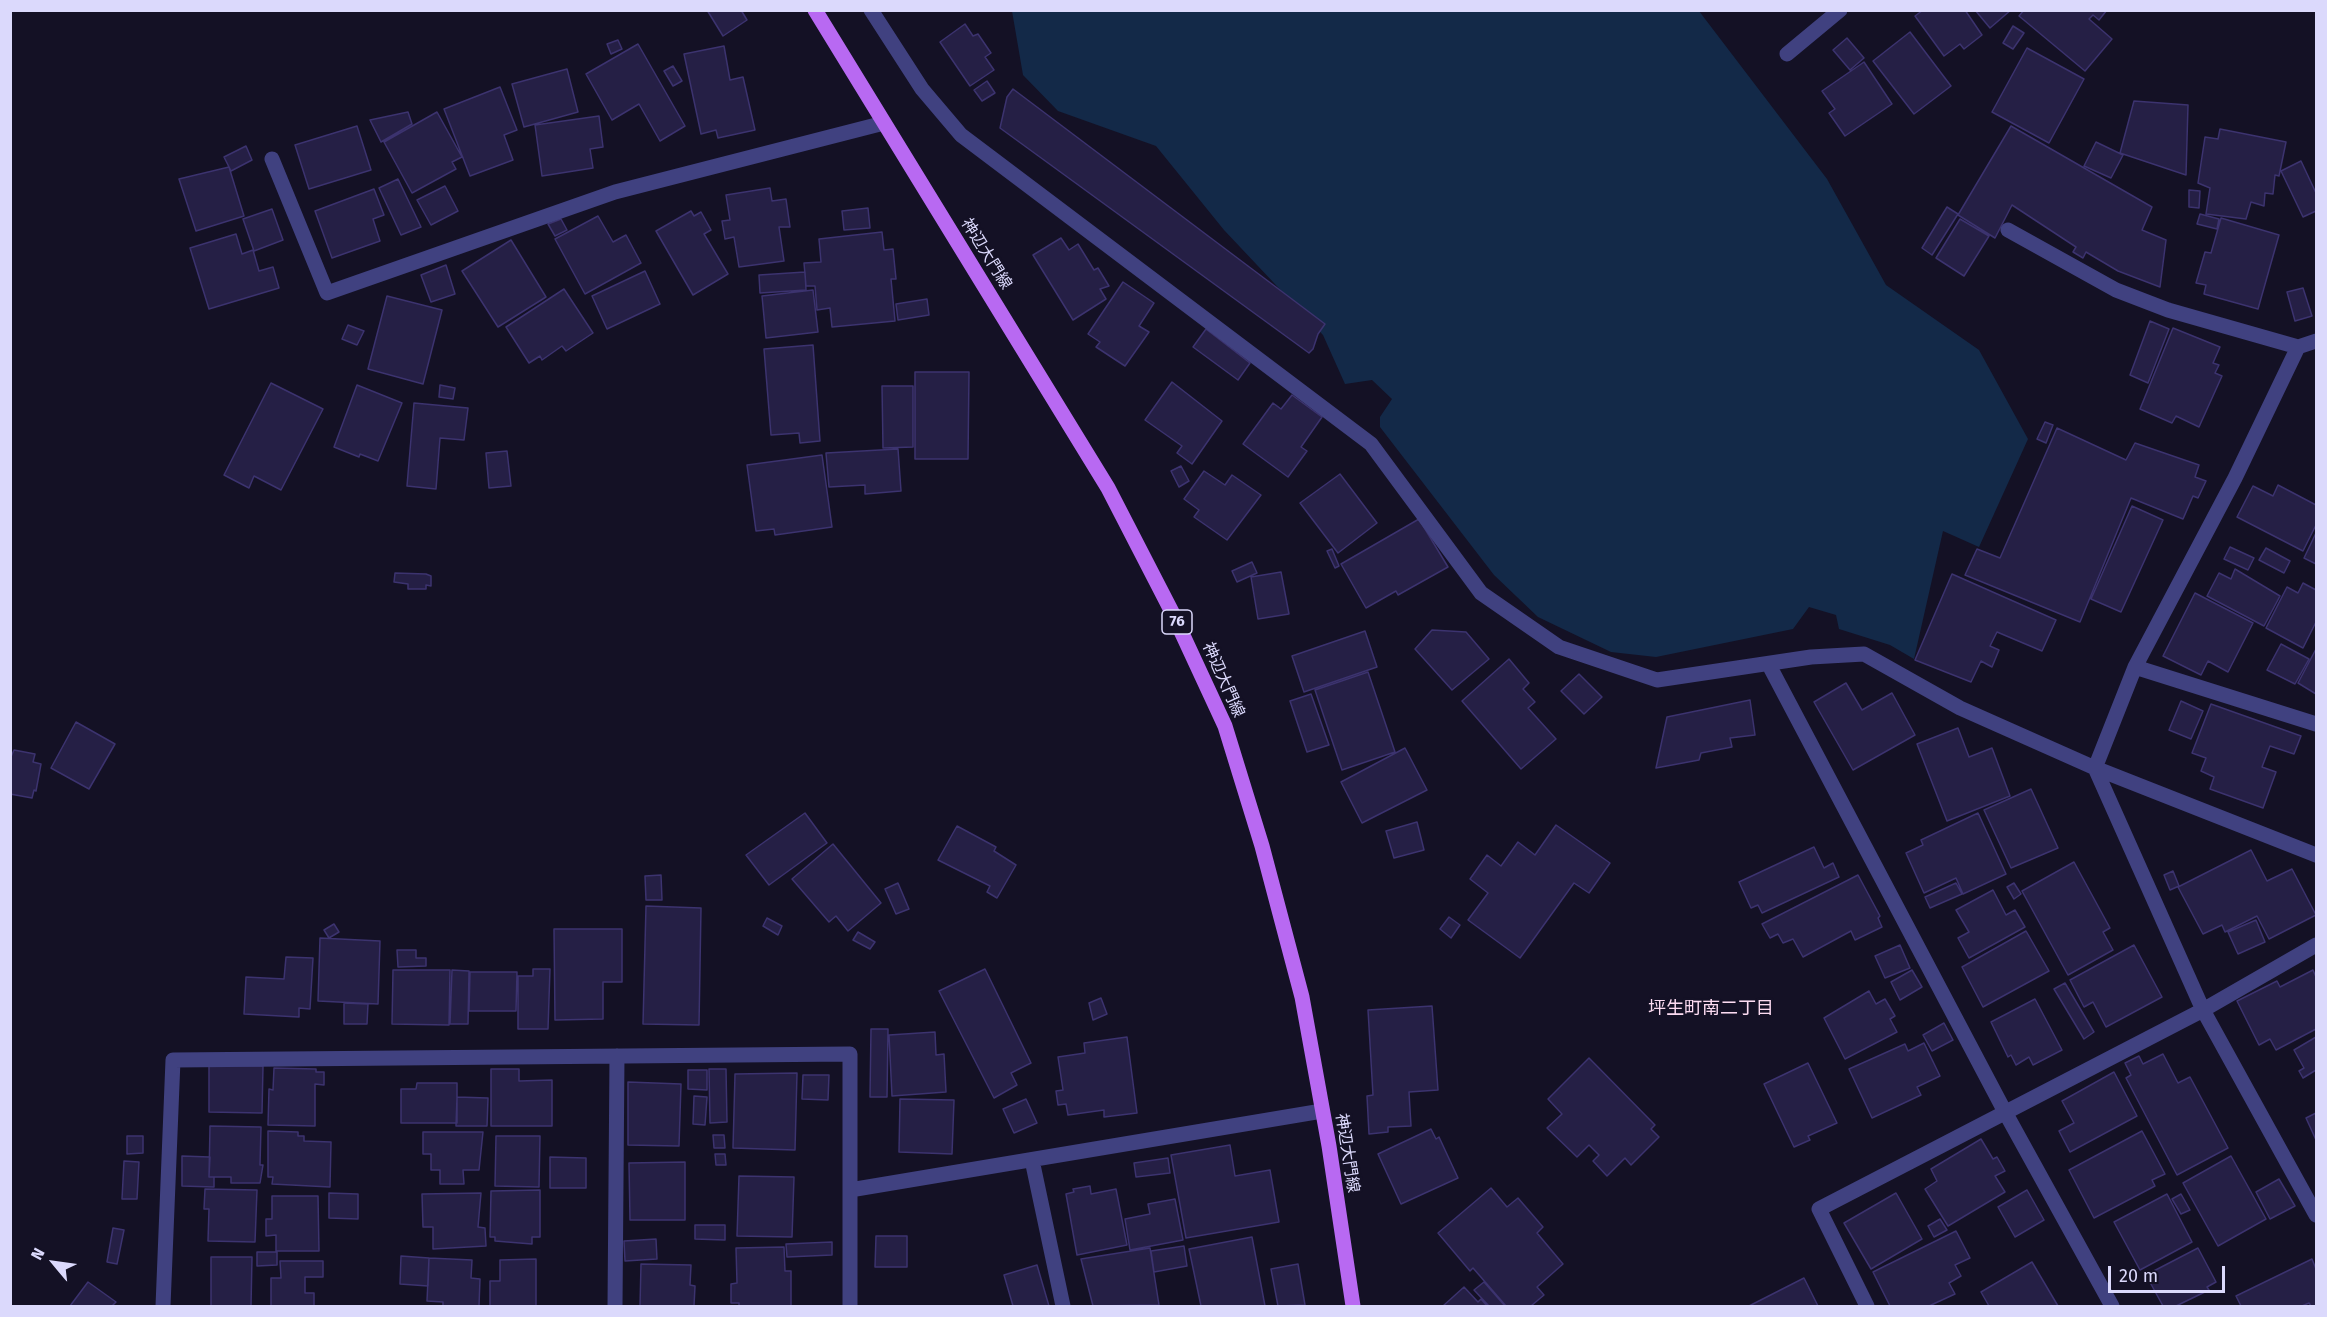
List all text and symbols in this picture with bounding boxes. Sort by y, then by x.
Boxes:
street label: 神辺大門線 [957,215,1015,293]
road number: 76 [1162,610,1192,634]
street label: 神辺大門線 [1198,640,1248,720]
district label: 坪生町南二丁目 [1648,998,1774,1020]
street label: 神辺大門線 [1331,1112,1363,1194]
north arrow [24,1233,84,1293]
text: N [27,1245,49,1263]
scale bar [2111,1254,2228,1292]
text: 20 m [2119,1265,2158,1287]

